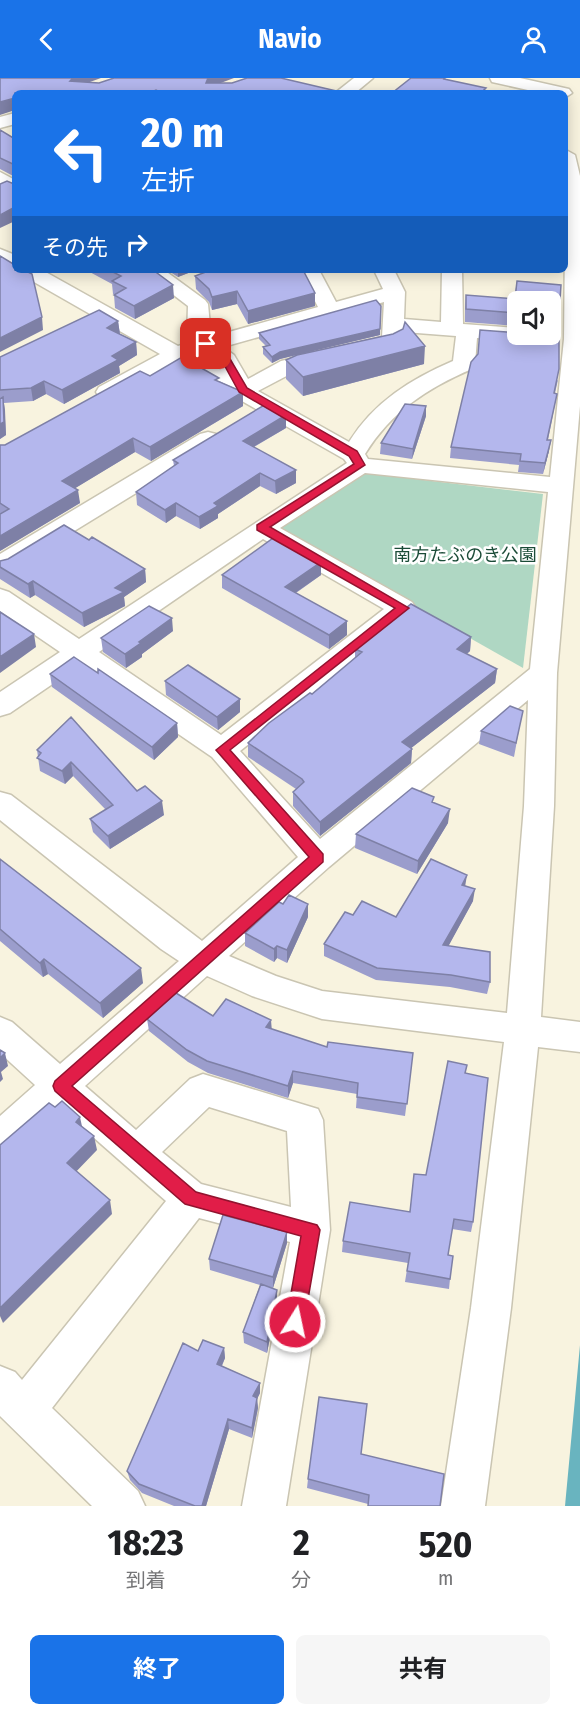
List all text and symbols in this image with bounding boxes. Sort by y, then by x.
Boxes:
icon: back [30,23,63,56]
text: Navio [258,23,322,55]
icon: person [517,23,550,56]
text: 20 m [141,108,224,158]
icon: left [42,114,120,192]
text: 左折 [141,165,195,197]
icon: right [120,228,153,261]
text: その先 [42,234,108,261]
map controls [507,291,561,345]
button: sound [507,291,561,345]
pin [180,318,231,369]
icon: arrive [189,327,222,360]
park label: 南方たぶのき公園 [393,544,537,566]
position arrow [263,1290,327,1354]
text: 18:23 [108,1521,184,1565]
text: 2 [293,1521,310,1565]
text: 520 [419,1523,472,1567]
text: m [438,1566,453,1590]
text: 到着 [126,1568,166,1592]
text: 分 [291,1568,311,1592]
button: 終了 [30,1635,284,1704]
button: 共有 [296,1635,550,1704]

